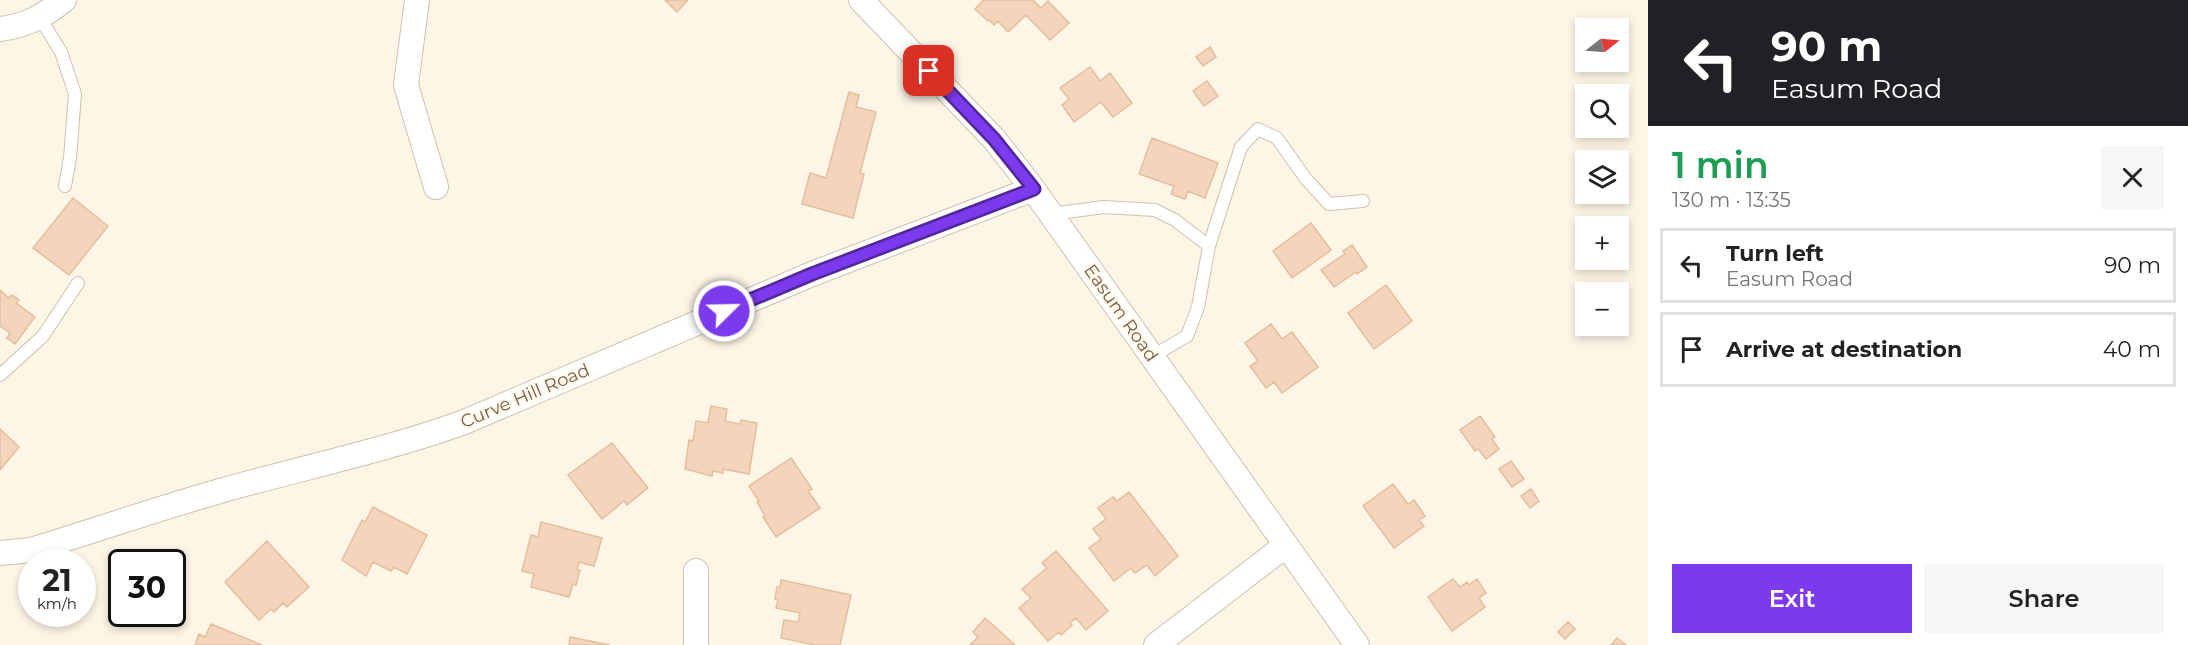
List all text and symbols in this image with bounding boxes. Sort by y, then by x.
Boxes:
north arrow [1575,18,1629,72]
map controls [1575,18,1629,336]
text: 90 m [1771,20,1882,72]
icon: left [1672,24,1750,102]
pin [903,45,954,96]
icon: arrive [912,54,945,87]
text: Easum Road [1771,72,1942,105]
button: search [1575,84,1629,138]
text: 1 min [1672,143,1769,187]
button: close [2101,146,2164,209]
button: layers [1575,150,1629,204]
text: 130 m · 13:35 [1672,188,1791,212]
button: + [1575,216,1629,270]
text: Turn left [1726,240,1824,267]
icon: left [1675,249,1708,282]
text: 90 m [2104,252,2161,279]
street label: Easum Road [1079,260,1163,366]
text: Easum Road [1726,267,1853,291]
position arrow [692,279,756,343]
button: − [1575,282,1629,336]
icon: arrive [1675,333,1708,366]
text: Arrive at destination [1726,336,1962,363]
text: 40 m [2103,336,2161,363]
street label: Curve Hill Road [457,359,593,433]
speed limit sign: 30 [108,549,186,627]
text: 21 [42,562,72,599]
button: Exit [1672,564,1912,633]
button: Share [1924,564,2164,633]
text: km/h [37,594,77,613]

